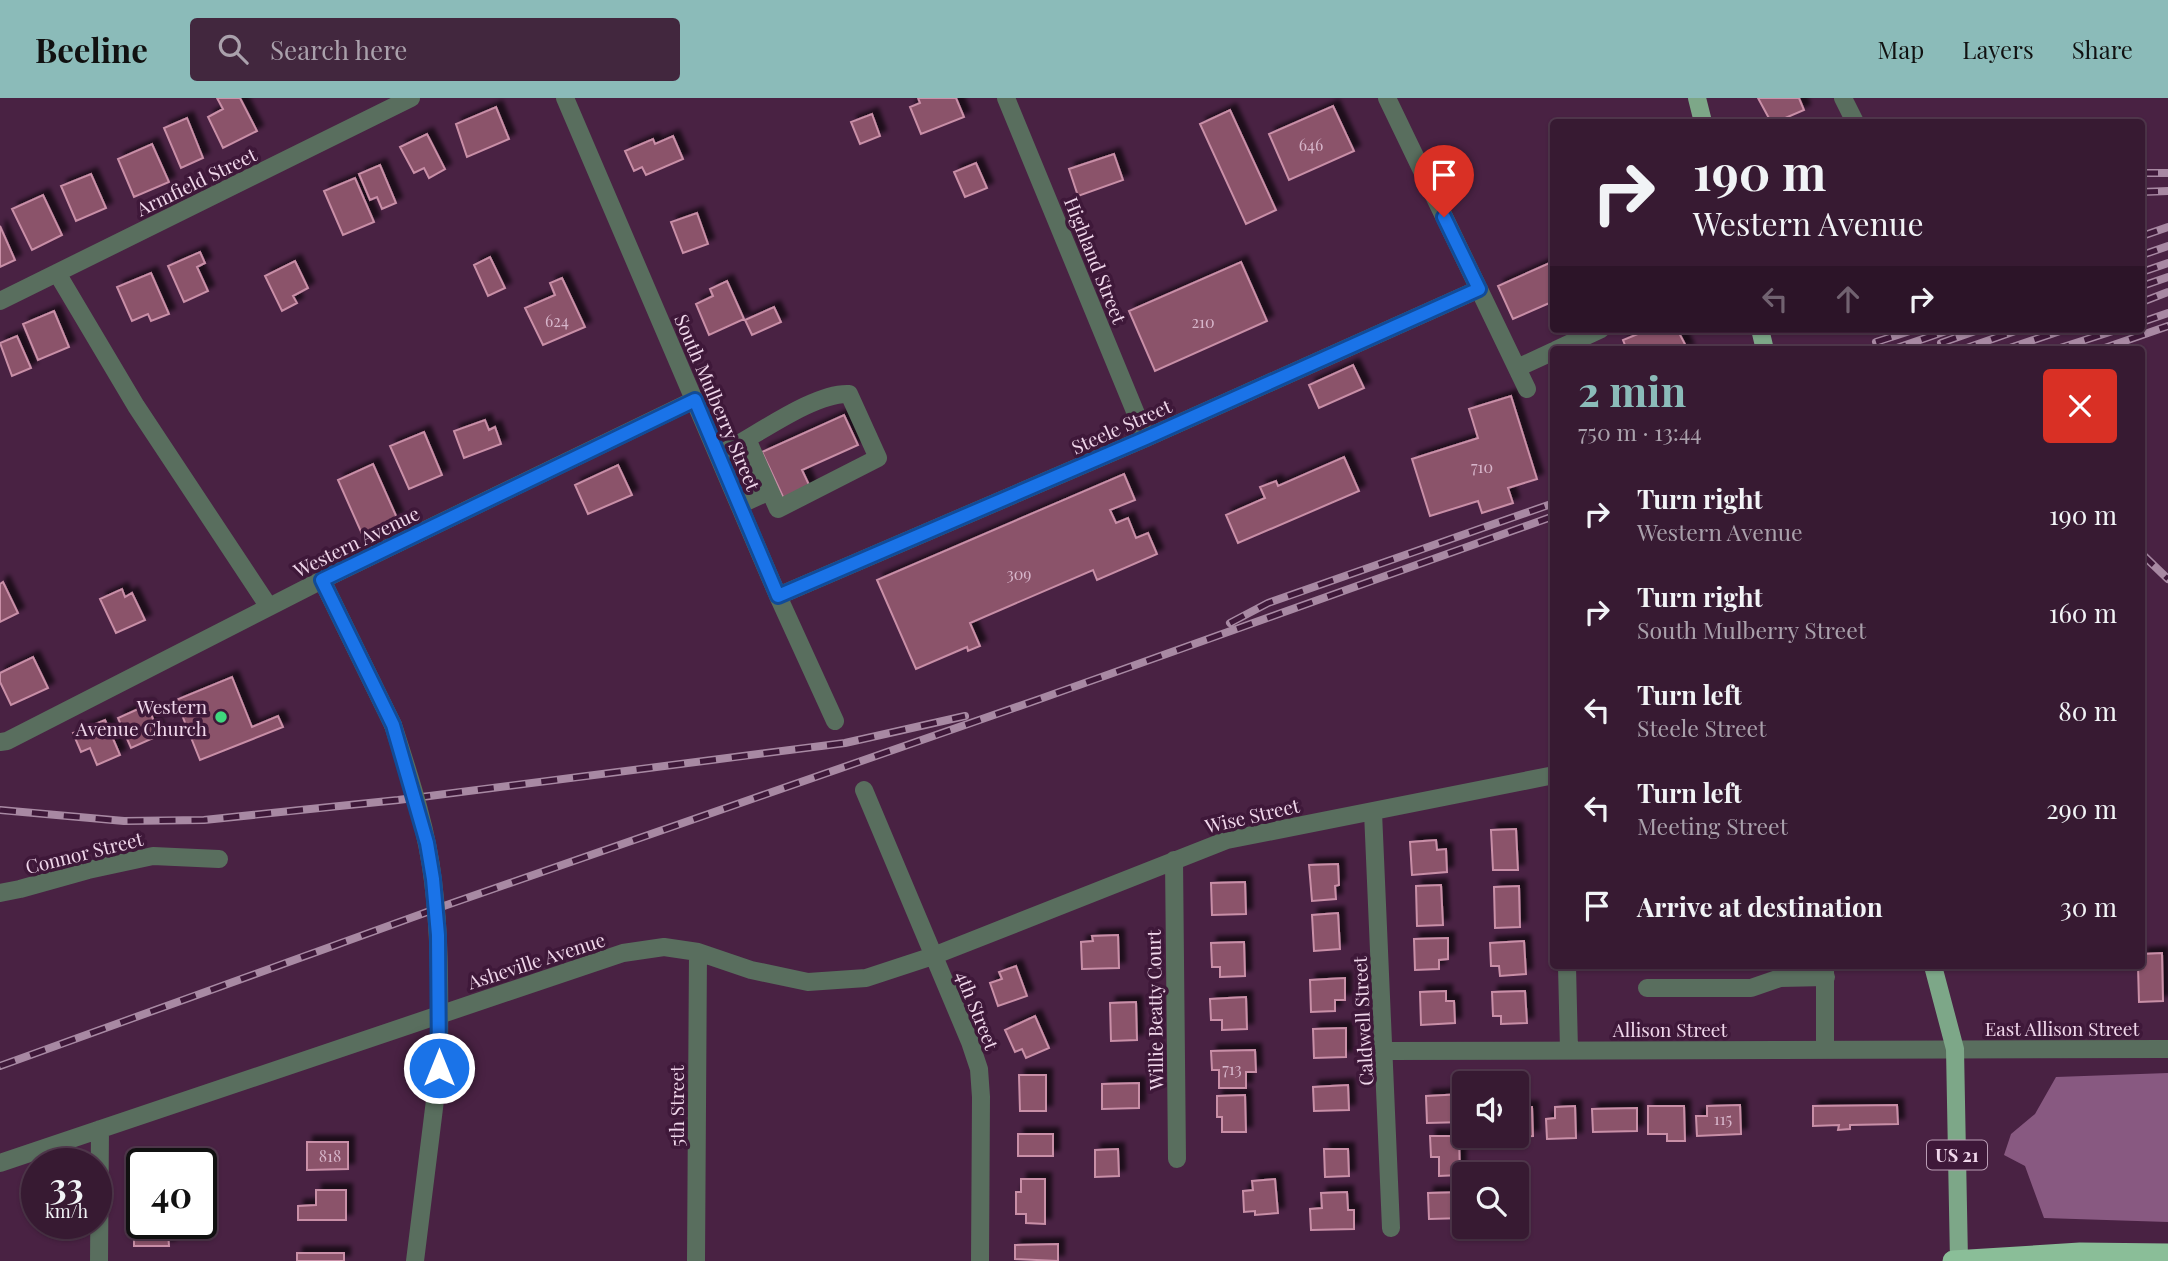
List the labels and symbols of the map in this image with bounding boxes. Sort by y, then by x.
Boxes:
house number: 646 [1299,134,1323,155]
street label: Armfield Street [131,141,261,222]
pin [1414,145,1474,217]
street label: Highland Street [1059,193,1133,327]
house number: 624 [545,310,569,331]
street label: South Mulberry Street [669,310,767,494]
house number: 210 [1191,311,1215,332]
street label: Steele Street [1067,392,1175,460]
house number: 710 [1471,456,1493,477]
street label: Western Avenue [288,499,423,583]
house number: 309 [1007,563,1031,584]
place label: Western Avenue Church [75,693,208,741]
marker: Western Avenue Church [213,709,229,725]
street label: Wise Street [1201,791,1302,839]
street label: Connor Street [22,825,146,879]
street label: Asheville Avenue [463,926,608,995]
street label: Willie Beatty Court [1140,929,1168,1091]
street label: Caldwell Street [1346,955,1378,1086]
street label: 4th Street [950,967,1006,1054]
street label: East Allison Street [1985,1015,2139,1041]
street label: Allison Street [1612,1016,1727,1042]
position arrow [402,1031,476,1105]
house number: 713 [1222,1058,1242,1079]
street label: 5th Street [663,1065,689,1147]
house number: 115 [1714,1108,1732,1129]
road number: US 21 [1927,1140,1987,1170]
house number: 818 [319,1145,341,1166]
speed limit sign: 40 [126,1148,217,1239]

